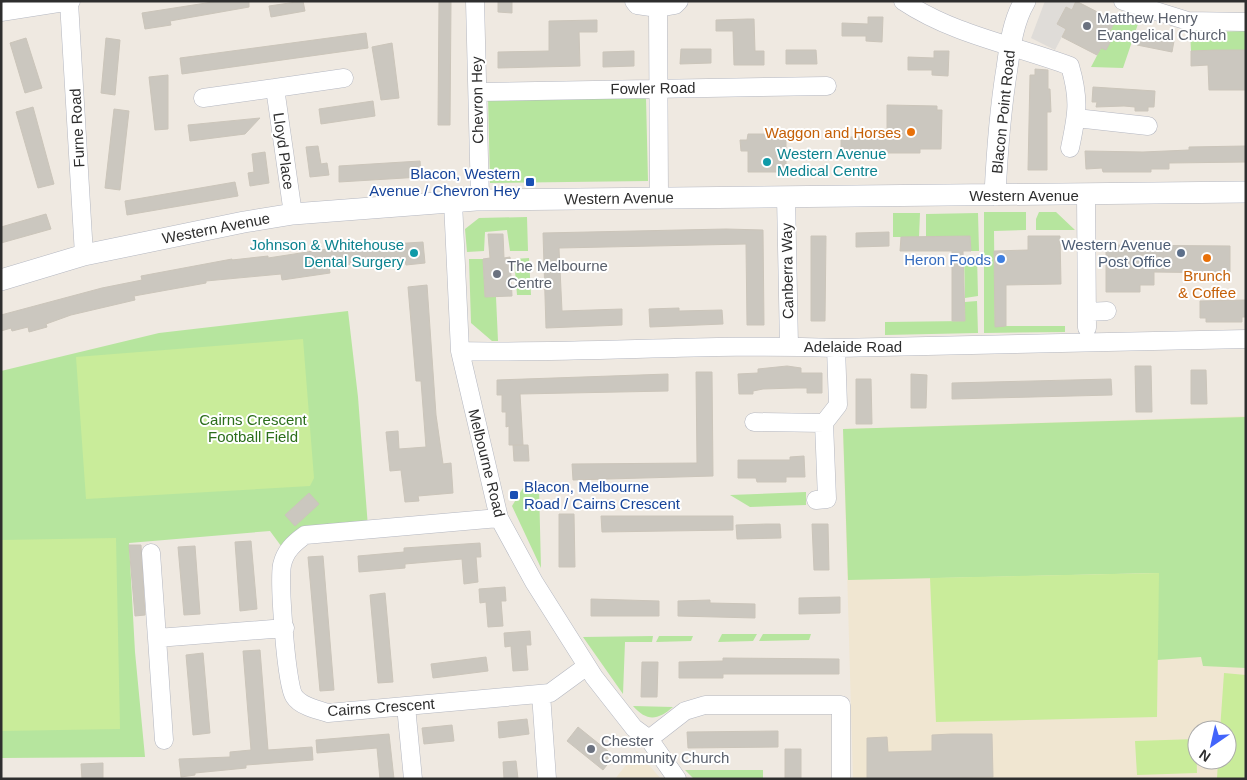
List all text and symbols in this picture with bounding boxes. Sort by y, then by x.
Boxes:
place label: Matthew Henry Evangelical Church [1097,9,1226,43]
marker: Matthew Henry Evangelical Church [1081,20,1093,32]
street label: Blacon Point Road [988,49,1018,175]
street label: Chevron Hey [468,56,486,144]
street label: Fowler Road [610,79,696,97]
street label: Furne Road [66,88,88,168]
street label: Lloyd Place [270,111,298,191]
place label: Waggon and Horses [765,124,901,141]
marker: Waggon and Horses [905,126,917,138]
place label: Western Avenue Medical Centre [777,145,887,179]
marker: Western Avenue Medical Centre [761,156,773,168]
place label: Blacon, Western Avenue / Chevron Hey [369,165,520,199]
marker: Blacon, Western Avenue / Chevron Hey [524,176,536,188]
street label: Western Avenue [969,187,1079,204]
street label: Western Avenue [564,189,674,207]
street label: Western Avenue [161,209,271,247]
street label: Canberra Way [778,222,796,319]
place label: Johnson & Whitehouse Dental Surgery [250,236,404,270]
place label: Western Avenue Post Office [1061,236,1171,270]
marker: Johnson & Whitehouse Dental Surgery [408,247,420,259]
marker: Western Avenue Post Office [1175,247,1187,259]
place label: Heron Foods [904,251,991,268]
marker: Brunch & Coffee [1201,252,1213,264]
marker: Heron Foods [995,253,1007,265]
place label: The Melbourne Centre [507,257,608,291]
place label: Brunch & Coffee [1178,267,1236,301]
marker: The Melbourne Centre [491,268,503,280]
street label: Adelaide Road [804,338,902,355]
street label: Melbourne Road [465,407,509,519]
park label: Cairns Crescent Football Field [199,411,308,445]
place label: Blacon, Melbourne Road / Cairns Crescent [524,478,681,512]
marker: Blacon, Melbourne Road / Cairns Crescent [508,489,520,501]
street label: Cairns Crescent [327,695,436,719]
north arrow [1187,720,1237,770]
place label: Chester Community Church [601,732,729,766]
marker: Chester Community Church [585,743,597,755]
text: N [1196,746,1213,765]

